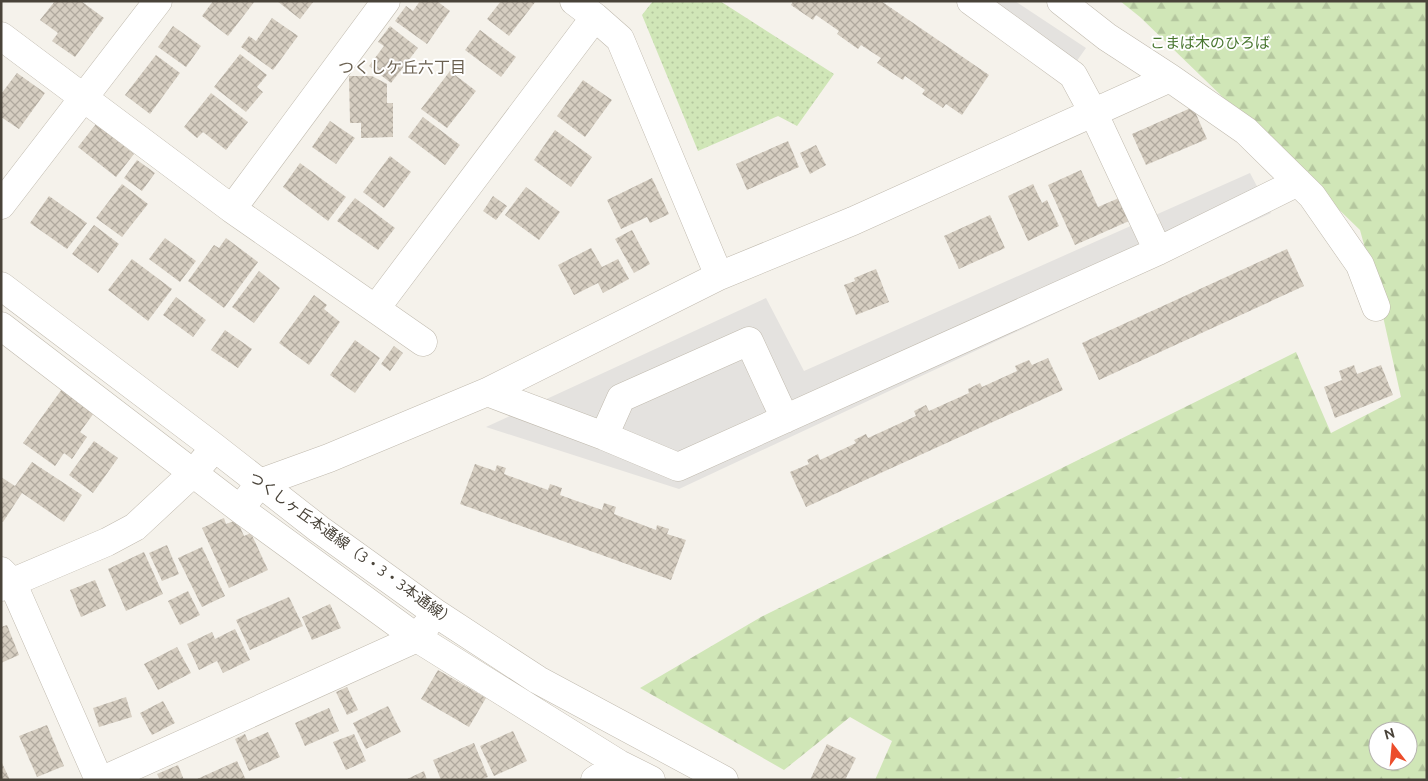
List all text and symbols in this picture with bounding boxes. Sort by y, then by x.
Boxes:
park label: こまば木のひろば [1150,34,1270,51]
district label: つくしケ丘六丁目 [338,58,466,76]
street label: つくしヶ丘本通線（3・3・3本通線） [246,468,459,629]
north arrow [1368,721,1418,771]
text: N [1382,724,1397,743]

